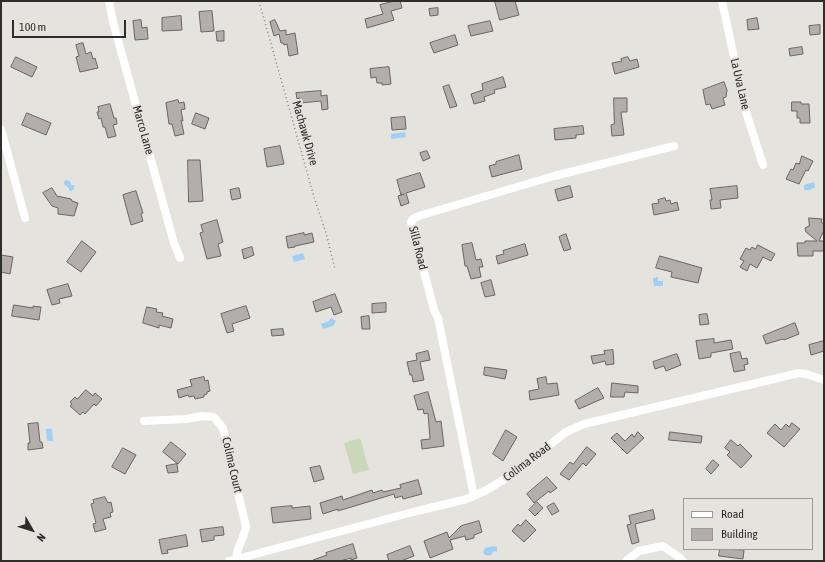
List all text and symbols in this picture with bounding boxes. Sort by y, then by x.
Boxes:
scale bar [14,12,128,38]
text: 100 m [19,20,46,34]
street label: La Uva Lane [727,57,753,111]
street label: Machawk Drive [289,99,321,167]
street label: Marco Lane [129,104,157,156]
street label: Silla Road [406,225,430,271]
street label: Colima Court [219,436,245,494]
street label: Colima Road [500,439,554,485]
legend [683,498,813,550]
text: Road [721,507,744,521]
north arrow [12,510,52,550]
text: Building [721,527,758,541]
text: N [35,531,48,544]

